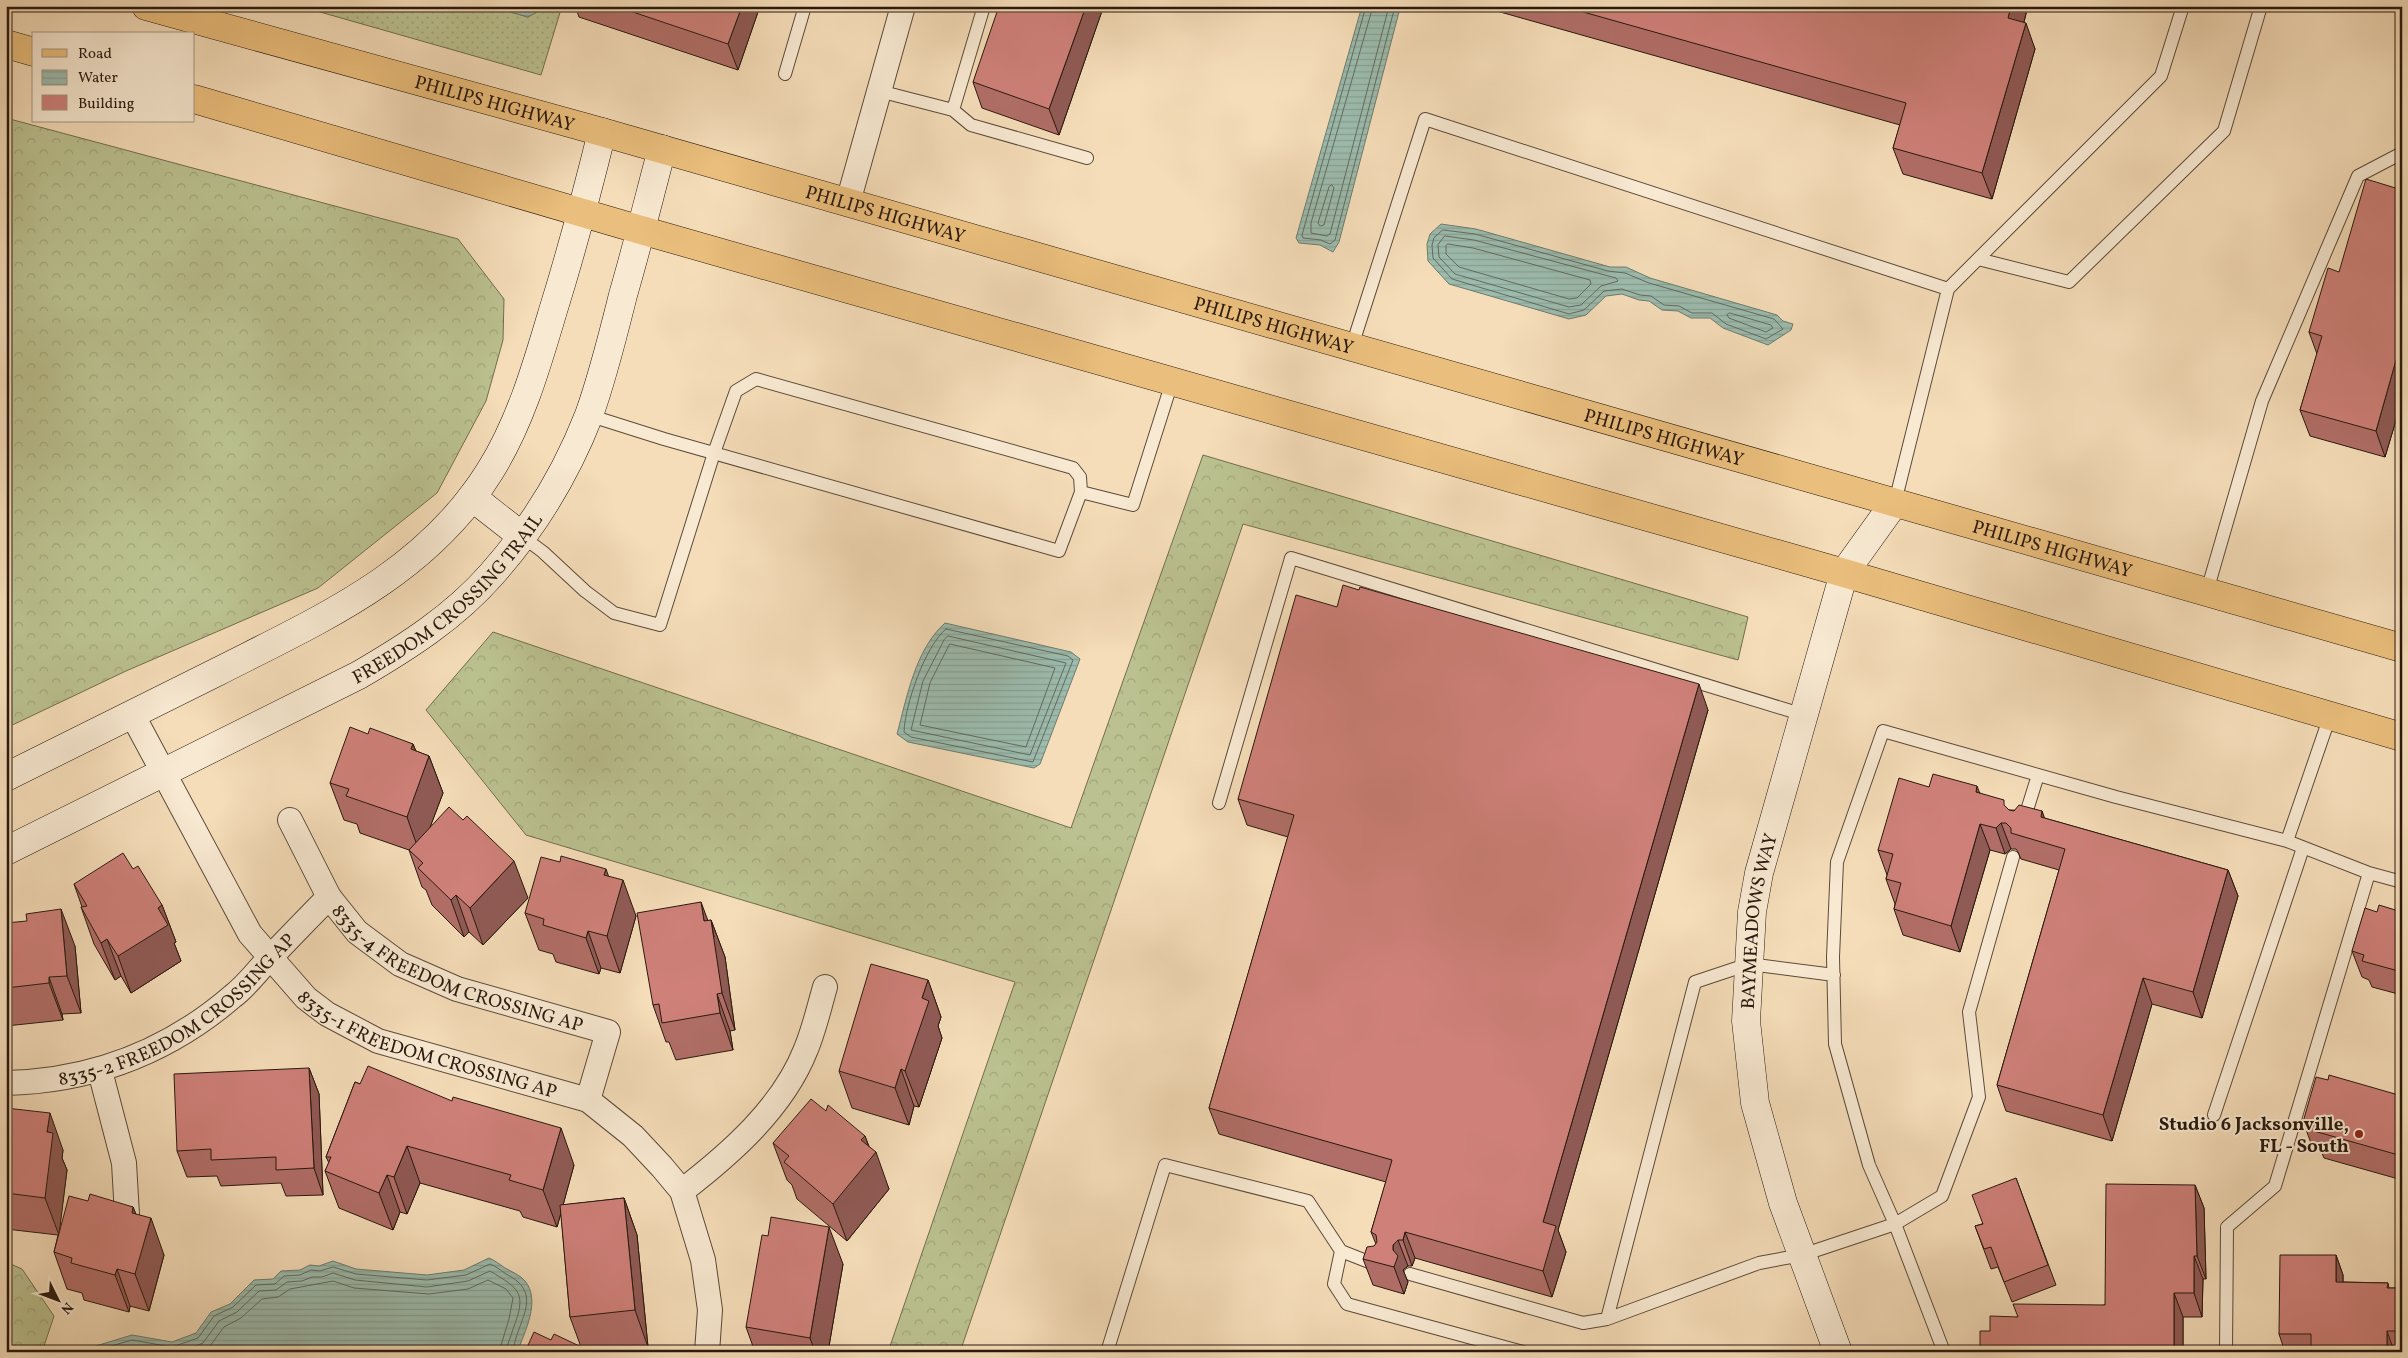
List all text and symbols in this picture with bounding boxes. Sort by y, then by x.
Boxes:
legend [32,32,195,122]
text: Road [78,44,112,65]
text: Water [78,68,118,89]
street label: PHILIPS HIGHWAY [411,70,577,139]
text: Building [78,94,135,115]
street label: PHILIPS HIGHWAY [802,180,968,250]
street label: PHILIPS HIGHWAY [1190,291,1356,362]
street label: PHILIPS HIGHWAY [1581,403,1747,474]
street label: FREEDOM CROSSING TRAIL [348,509,550,691]
street label: PHILIPS HIGHWAY [1969,514,2135,585]
street label: BAYMEADOWS WAY [1736,831,1785,1010]
street label: 8335-4 FREEDOM CROSSING AP [325,899,586,1039]
street label: 8335-2 FREEDOM CROSSING AP [56,928,302,1093]
street label: 8335-1 FREEDOM CROSSING AP [290,986,559,1106]
place label: Studio 6 Jacksonville, FL - South [2159,1112,2349,1160]
marker: Studio 6 Jacksonville, FL - South [2353,1128,2365,1140]
north arrow [32,1276,82,1326]
text: N [56,1298,77,1318]

